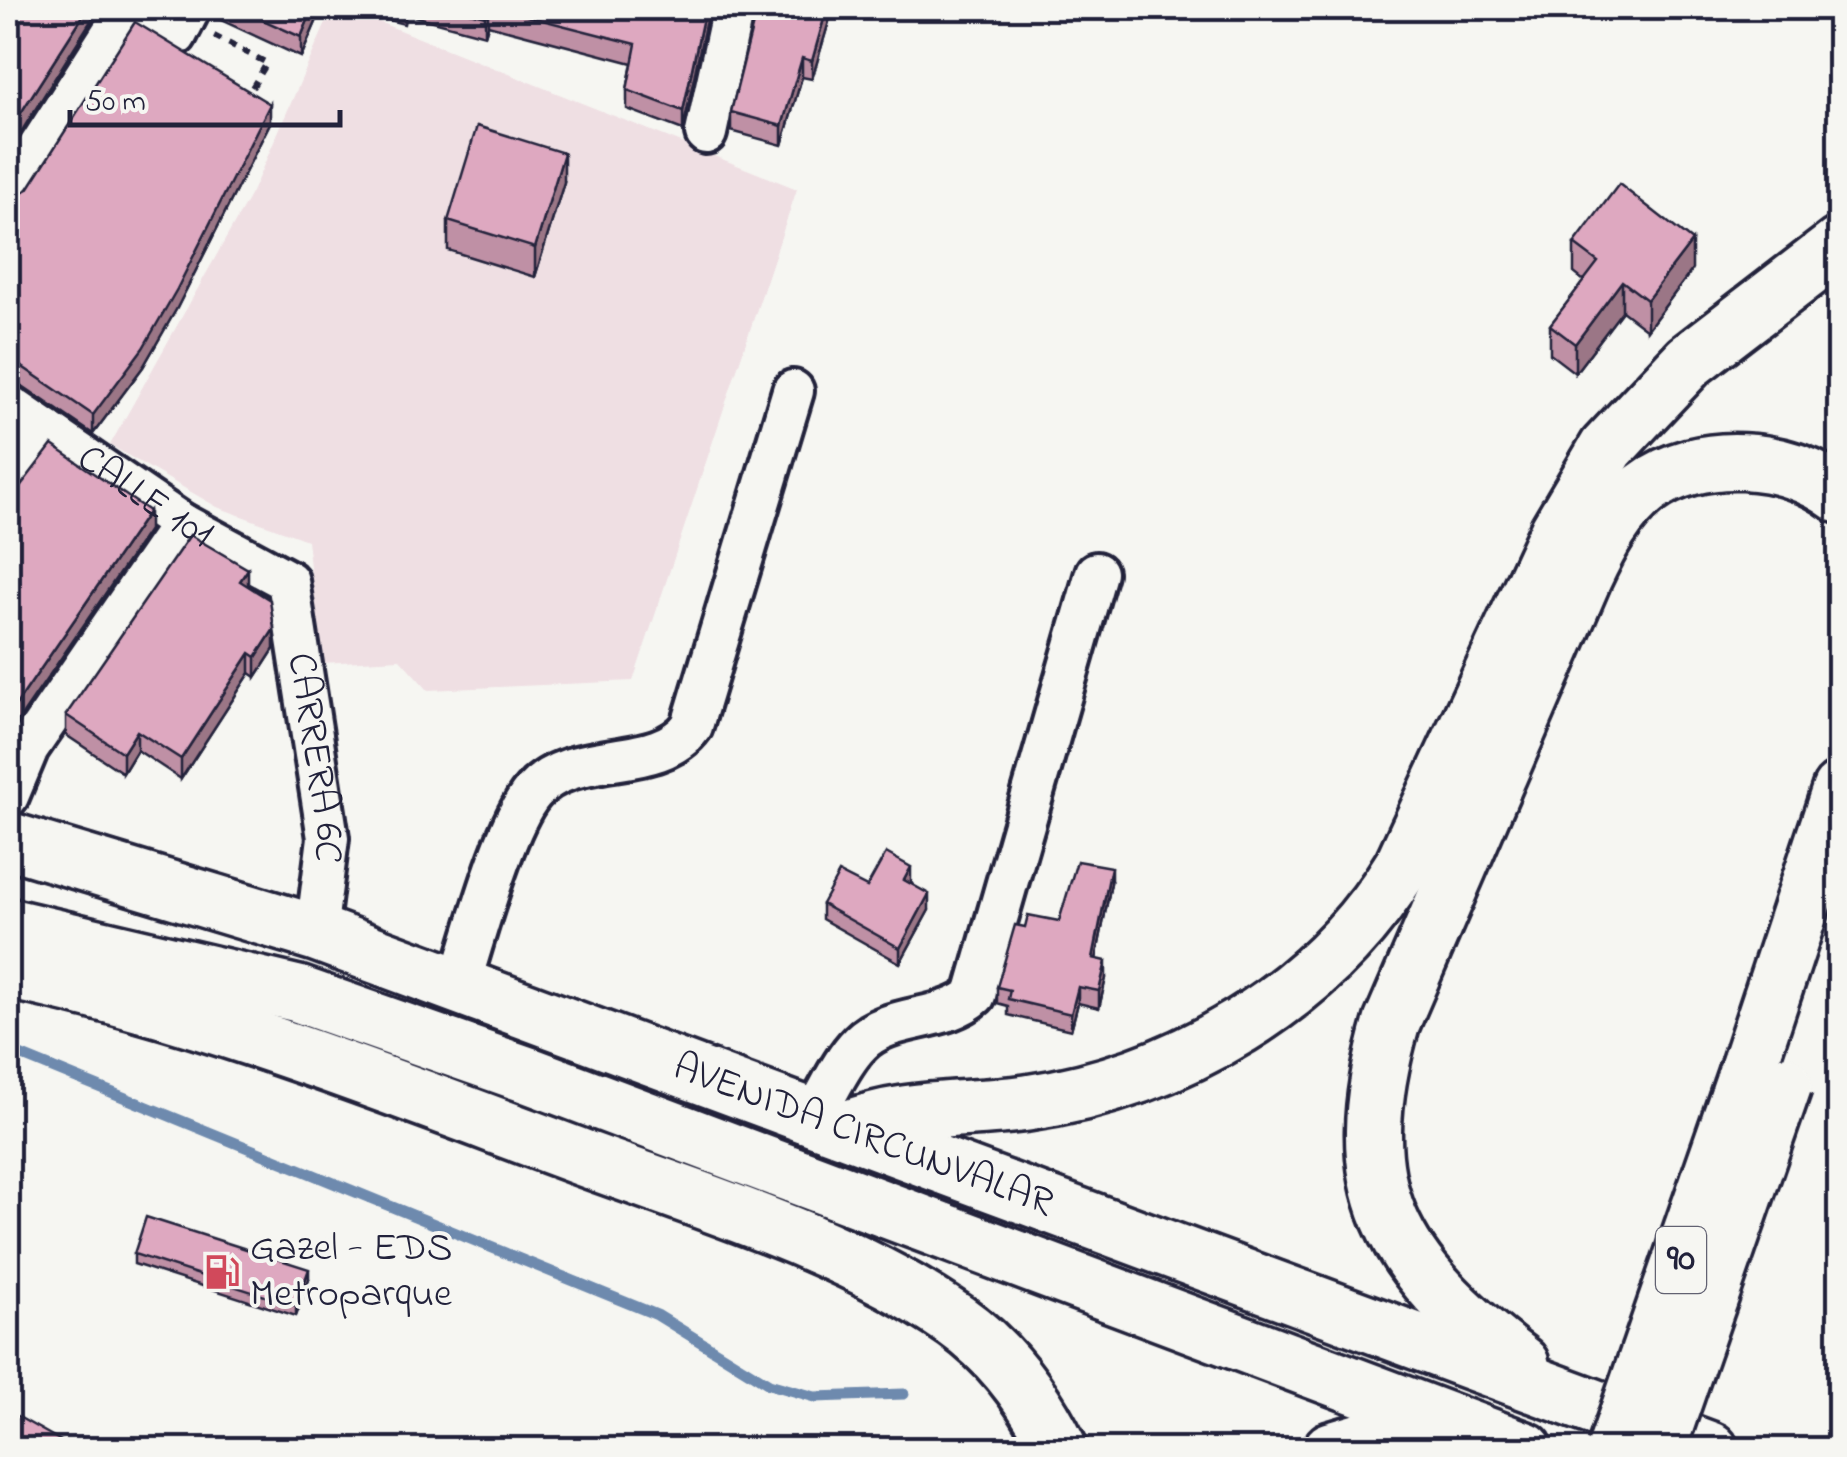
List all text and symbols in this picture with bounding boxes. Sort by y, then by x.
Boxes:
scale bar [70,65,340,127]
text: 50 m [85,81,146,125]
street label: CALLE 101 [64,431,223,565]
street label: CARRERA 6C [270,649,358,866]
street label: AVENIDA CIRCUNVALAR [664,1038,1062,1234]
place label: Gazel - EDS Metroparque [250,1220,452,1325]
road number: 90 [1656,1227,1706,1293]
fuel station icon: Gazel - EDS Metroparque [203,1253,241,1291]

